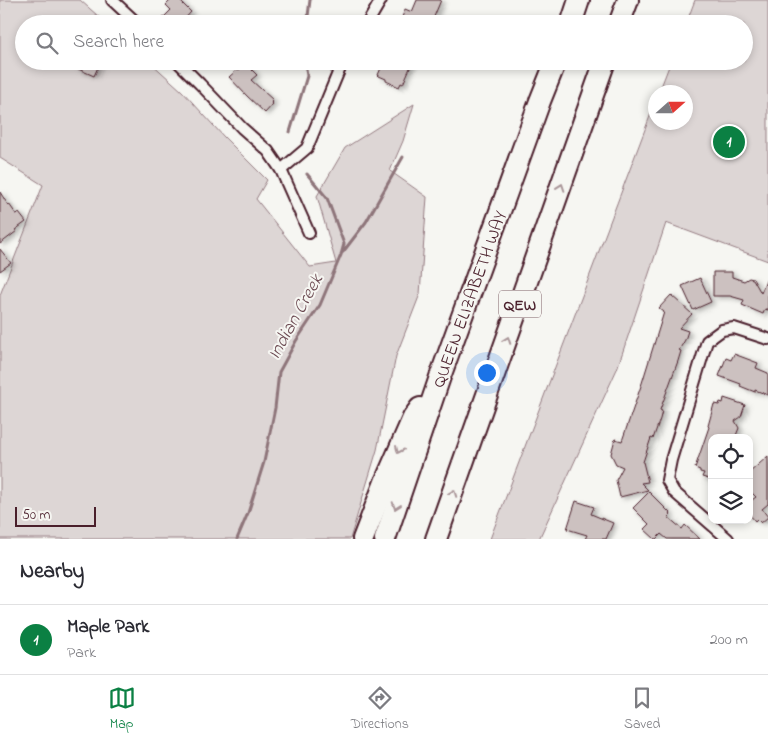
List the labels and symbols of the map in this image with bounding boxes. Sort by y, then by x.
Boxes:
north arrow [648,85,693,130]
pin: 1 [713,123,745,161]
one-way arrow [556,183,566,192]
street label: QUEEN ELIZABETH WAY [427,207,515,392]
water label: Indian Creek [262,269,331,365]
road number: QEW [499,290,541,318]
one-way arrow [501,336,511,345]
your location [474,360,500,386]
one-way arrow [395,445,406,454]
one-way arrow [447,489,457,498]
one-way arrow [392,502,402,510]
scale bar [15,504,96,527]

